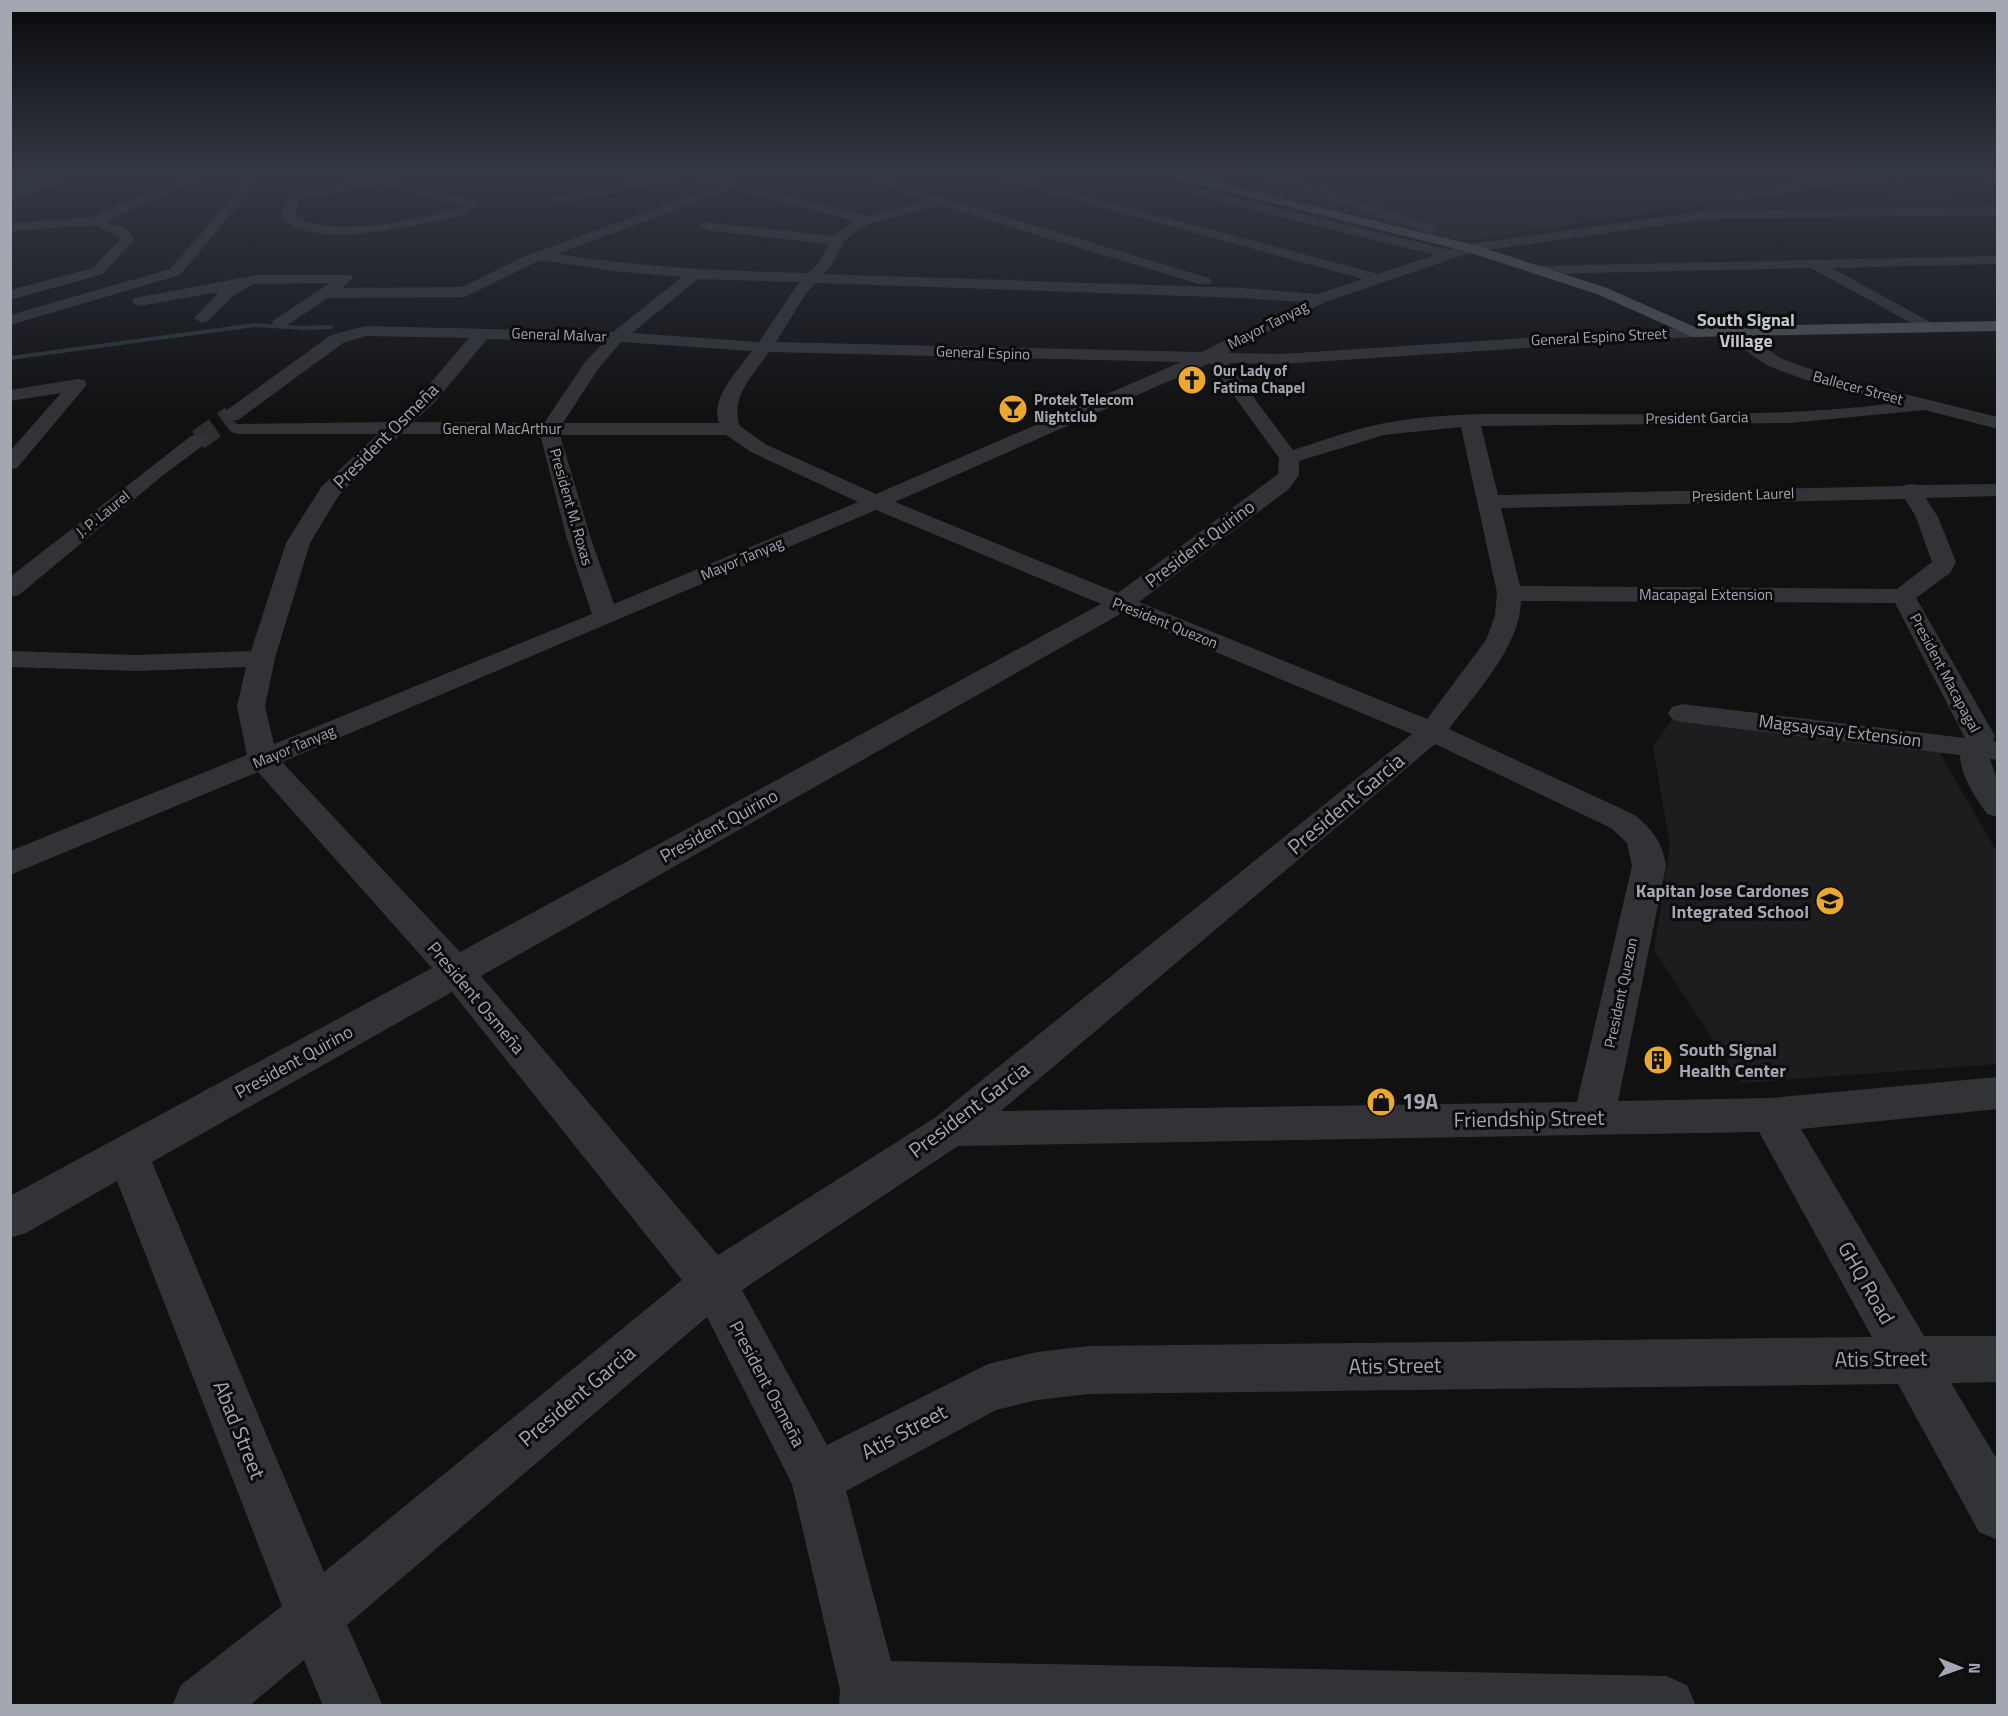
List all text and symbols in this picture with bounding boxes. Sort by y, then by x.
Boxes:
street label: Mayor Tanyag [1223,294,1312,355]
district label: South Signal Village [1697,306,1795,354]
street label: General Malvar [511,321,607,348]
street label: General Espino Street [1530,321,1668,352]
street label: General Espino [935,339,1031,366]
place label: Our Lady of Fatima Chapel [1213,359,1305,399]
church icon: Our Lady of Fatima Chapel [1176,364,1208,396]
street label: Ballecer Street [1811,364,1906,411]
street label: President Osmeña [327,377,445,495]
place label: Protek Telecom Nightclub [1034,388,1134,428]
bar icon: Protek Telecom Nightclub [997,393,1029,425]
street label: President Garcia [1645,405,1749,430]
street label: General MacArthur [442,417,562,440]
street label: President M. Roxas [544,446,599,568]
street label: President Laurel [1691,481,1795,508]
street label: J. P. Laurel [71,485,135,543]
street label: President Quirino [1139,493,1260,594]
street label: Mayor Tanyag [697,531,787,586]
street label: Macapagal Extension [1639,583,1773,606]
street label: President Quezon [1109,591,1221,654]
street label: President Macapagal [1904,609,1987,737]
street label: Magsaysay Extension [1757,707,1923,754]
street label: Mayor Tanyag [249,719,339,774]
street label: President Garcia [1280,744,1411,862]
street label: President Quirino [655,782,783,869]
place label: Kapitan Jose Cardones Integrated School [1636,877,1809,925]
school or university icon: Kapitan Jose Cardones Integrated School [1814,885,1846,917]
street label: President Osmeña [421,935,532,1060]
street label: President Quezon [1598,936,1643,1050]
street label: President Quirino [230,1018,358,1105]
place label: South Signal Health Center [1679,1036,1786,1084]
building icon: South Signal Health Center [1642,1044,1674,1076]
street label: President Garcia [901,1053,1036,1165]
place label: 19A [1402,1085,1439,1117]
shop icon: 19A [1365,1086,1397,1118]
street label: Friendship Street [1453,1101,1605,1135]
street label: GHQ Road [1830,1235,1903,1330]
street label: President Osmeña [723,1316,812,1452]
street label: President Garcia [511,1336,642,1454]
street label: Atis Street [1834,1341,1928,1375]
street label: Atis Street [1348,1348,1442,1382]
street label: Abad Street [206,1375,274,1484]
street label: Atis Street [855,1395,953,1467]
north arrow [1930,1638,1990,1698]
text: N [1963,1663,1987,1674]

